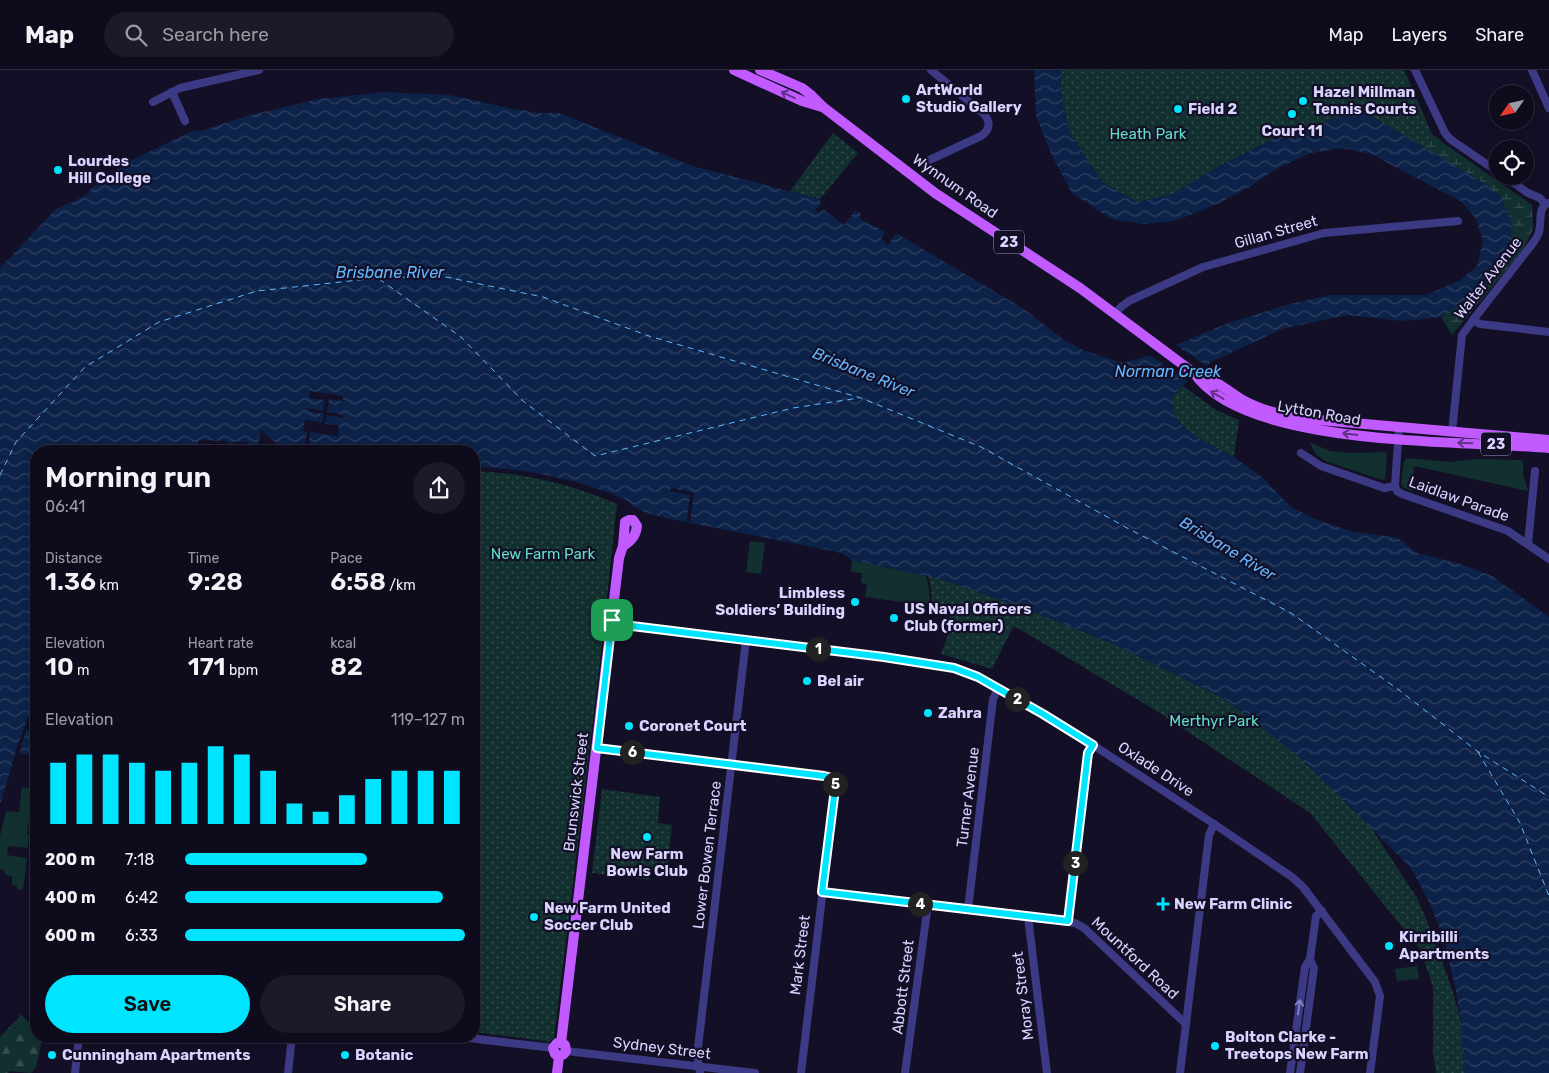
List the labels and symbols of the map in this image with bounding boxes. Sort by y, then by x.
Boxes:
place label: ArtWorld Studio Gallery [916,81,1022,116]
place label: Hazel Millman Tennis Courts [1313,83,1417,118]
north arrow [1489,85,1534,130]
one-way arrow [781,90,796,99]
marker: ArtWorld Studio Gallery [900,93,912,105]
marker: Hazel Millman Tennis Courts [1297,95,1309,107]
place label: Field 2 [1188,100,1237,118]
marker: Field 2 [1172,103,1184,115]
marker: Court 11 [1286,108,1298,120]
place label: Court 11 [1261,122,1323,140]
park label: Heath Park [1109,125,1187,143]
street label: Wynnum Road [909,150,1001,222]
place label: Lourdes Hill College [68,152,151,187]
marker: Lourdes Hill College [52,164,64,176]
street label: Gillan Street [1232,212,1320,252]
road number: 23 [994,230,1024,253]
street label: Walter Avenue [1450,233,1526,323]
water label: Brisbane River [336,263,445,282]
water label: Brisbane River [810,343,918,402]
water label: Norman Creek [1115,362,1222,381]
one-way arrow [1211,389,1225,399]
street label: Lytton Road [1276,397,1362,429]
one-way arrow [1342,429,1358,439]
road number: 23 [1481,432,1511,456]
one-way arrow [1458,439,1474,448]
street label: Laidlaw Parade [1406,473,1512,525]
water label: Brisbane River [1176,512,1280,585]
park label: New Farm Park [491,545,596,563]
place label: Limbless Soldiers’ Building [715,584,845,619]
marker: Limbless Soldiers’ Building [849,596,861,608]
pin [591,599,633,641]
place label: US Naval Officers Club (former) [904,600,1032,635]
marker: US Naval Officers Club (former) [888,612,900,624]
pin: 1 [806,636,830,662]
place label: Bel air [817,672,864,690]
marker: Bel air [801,675,813,687]
pin: 2 [1004,686,1030,712]
place label: Zahra [938,704,982,722]
marker: Zahra [922,707,934,719]
park label: Merthyr Park [1169,712,1259,730]
place label: Coronet Court [639,717,746,735]
marker: Coronet Court [623,720,635,732]
street label: Brunswick Street [560,731,592,853]
street label: Oxlade Drive [1115,738,1197,800]
pin: 6 [620,740,644,764]
street label: Turner Avenue [953,746,983,848]
pin: 5 [822,772,848,796]
street label: Lower Bowen Terrace [689,780,725,930]
marker: New Farm Bowls Club [641,831,653,843]
place label: New Farm Bowls Club [606,845,688,880]
pin: 3 [1062,850,1088,876]
pin: 4 [908,892,932,916]
place label: New Farm Clinic [1174,895,1292,913]
marker: New Farm Clinic [1156,897,1170,911]
place label: New Farm United Soccer Club [544,899,671,934]
marker: New Farm United Soccer Club [528,911,540,923]
street label: Mountford Road [1088,913,1182,1003]
street label: Mark Street [786,914,814,996]
place label: Kirribilli Apartments [1399,928,1489,963]
street label: Abbott Street [888,939,918,1035]
marker: Kirribilli Apartments [1383,940,1395,952]
street label: Moray Street [1009,951,1037,1041]
one-way arrow [1294,1000,1304,1016]
place label: Bolton Clarke - Treetops New Farm [1225,1028,1369,1063]
street label: Sydney Street [612,1033,712,1063]
marker: Bolton Clarke - Treetops New Farm [1209,1040,1221,1052]
place label: Cunningham Apartments [62,1046,250,1064]
place label: Botanic [355,1046,413,1064]
marker: Cunningham Apartments [46,1049,58,1061]
marker: Botanic [339,1049,351,1061]

